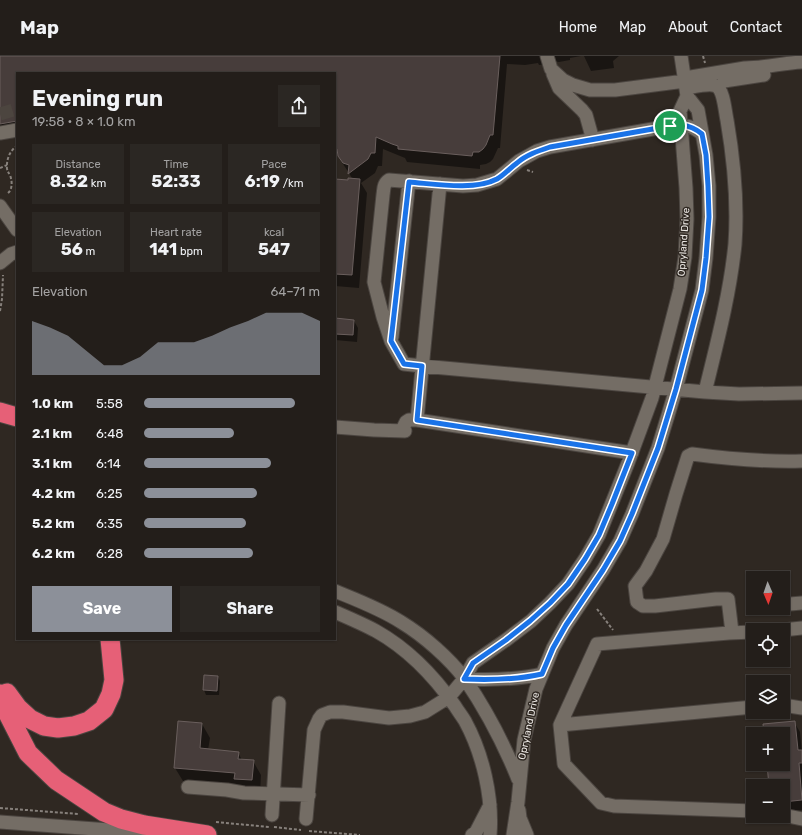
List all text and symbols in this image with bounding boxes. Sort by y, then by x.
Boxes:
text: Map [20,16,59,39]
text: Home [559,19,597,36]
text: Map [619,19,646,36]
text: About [668,19,708,36]
text: Contact [730,19,782,36]
text: Evening run [32,85,163,112]
button: share [278,85,320,127]
pin [653,109,687,143]
text: 19:58 · 8 × 1.0 km [32,114,136,129]
icon: arrive [659,115,681,137]
text: Distance [55,158,101,171]
text: Time [164,158,188,171]
text: Pace [261,158,287,171]
text: 8.32 [50,171,88,191]
text: 52:33 [151,171,201,191]
text: 6:19 [245,171,280,191]
text: km [88,177,106,190]
text: /km [280,177,303,190]
street label: Opryland Drive [676,207,692,277]
text: Elevation [54,226,102,239]
text: Heart rate [150,226,202,239]
text: kcal [264,226,284,239]
text: 56 [61,239,83,259]
text: 141 [149,239,177,259]
text: 547 [258,239,290,259]
text: m [83,245,95,258]
text: bpm [177,245,203,258]
text: Elevation [32,284,88,299]
text: 64–71 m [270,284,320,299]
text: 1.0 km [32,396,73,411]
text: 5:58 [96,396,123,411]
text: 2.1 km [32,426,72,441]
text: 6:48 [96,426,124,441]
text: 3.1 km [32,456,72,471]
text: 6:14 [96,456,121,471]
text: 4.2 km [32,486,75,501]
text: 6:25 [96,486,123,501]
text: 5.2 km [32,516,75,531]
text: 6:35 [96,516,123,531]
text: 6.2 km [32,546,75,561]
text: 6:28 [96,546,123,561]
north arrow [746,571,790,615]
map controls [746,571,790,823]
button: Save [32,586,172,632]
button: Share [180,586,320,632]
button: locate [746,623,790,667]
button: layers [746,675,790,719]
street label: Opryland Drive [516,691,542,761]
button: + [746,727,790,771]
button: − [746,779,790,823]

